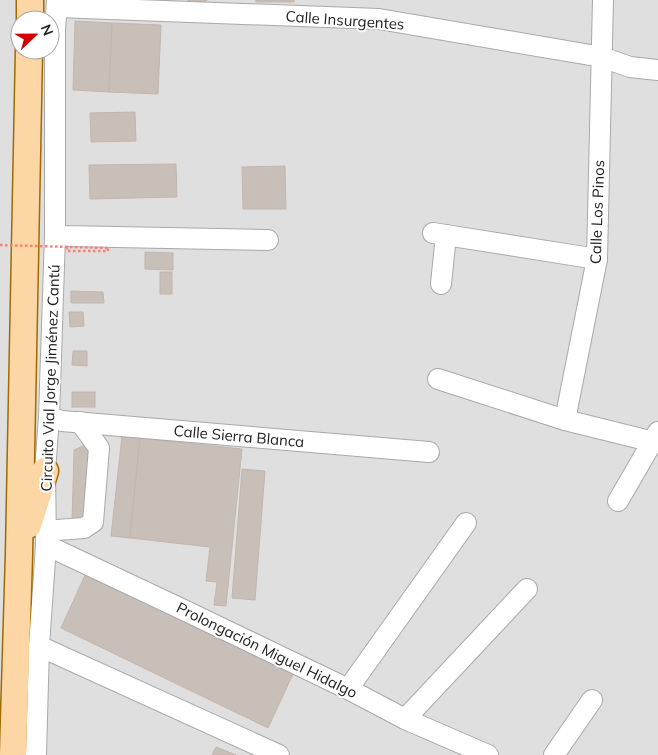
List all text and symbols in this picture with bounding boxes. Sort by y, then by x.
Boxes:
street label: Calle Insurgentes [285,6,405,34]
north arrow [10,10,60,60]
text: N [37,22,57,38]
street label: Calle Los Pinos [586,160,608,264]
street label: Circuito Vial Jorge Jiménez Cantú [37,264,63,492]
street label: Calle Sierra Blanca [173,421,305,451]
street label: Prolongación Miguel Hidalgo [173,598,361,702]

